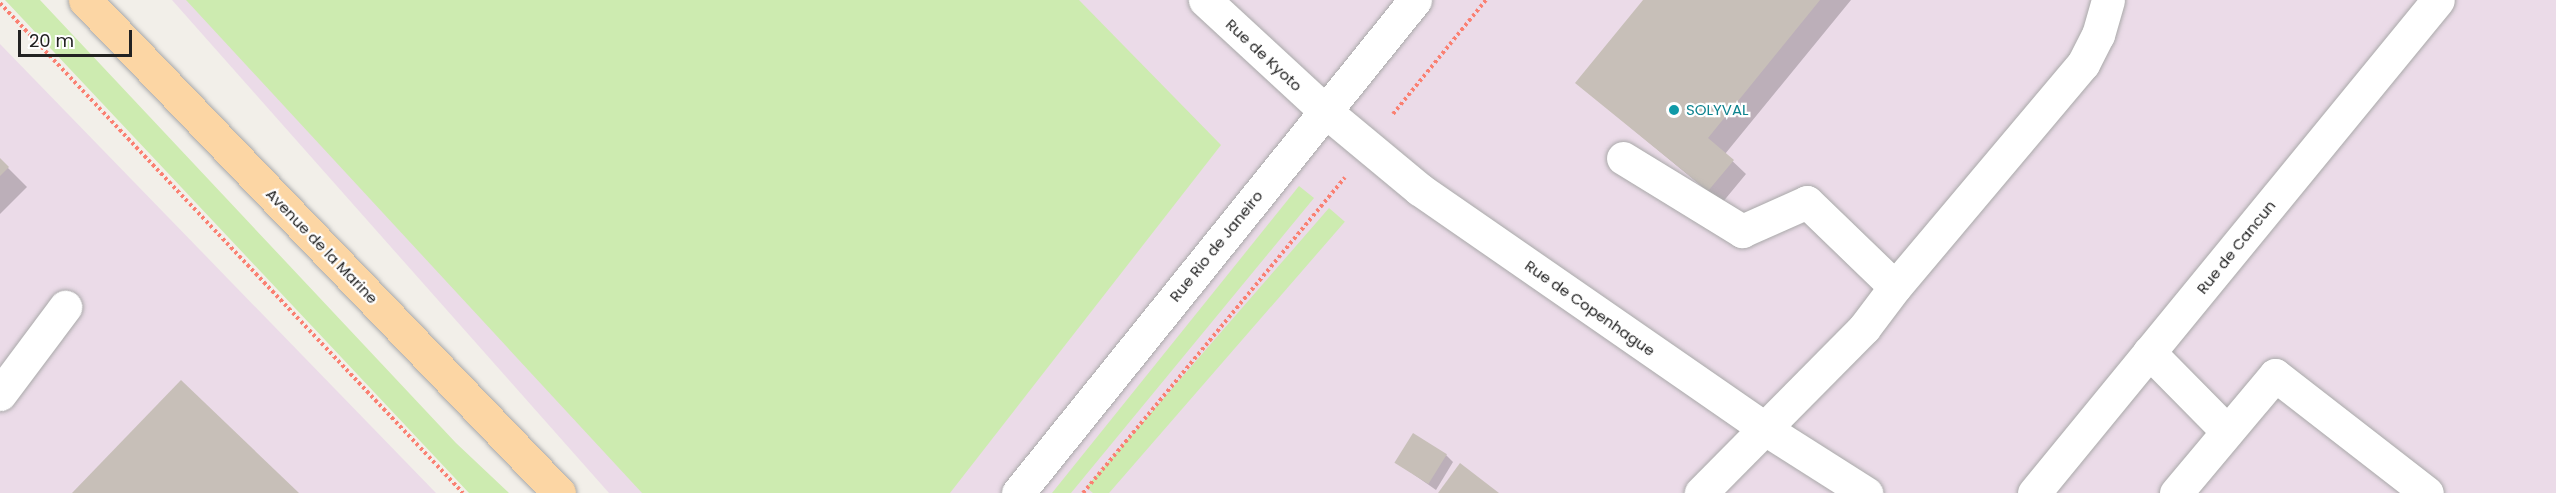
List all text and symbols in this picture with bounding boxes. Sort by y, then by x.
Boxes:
street label: Rue de Kyoto [1222,15,1306,95]
scale bar [21,18,135,56]
text: 20 m [29,28,74,53]
place label: SOLYVAL [1686,101,1749,119]
marker: SOLYVAL [1667,103,1681,117]
street label: Avenue de la Marine [262,185,382,307]
street label: Rue Rio de Janeiro [1166,187,1266,305]
street label: Rue de Cancun [2193,197,2279,297]
street label: Rue de Copenhague [1522,256,1658,360]

